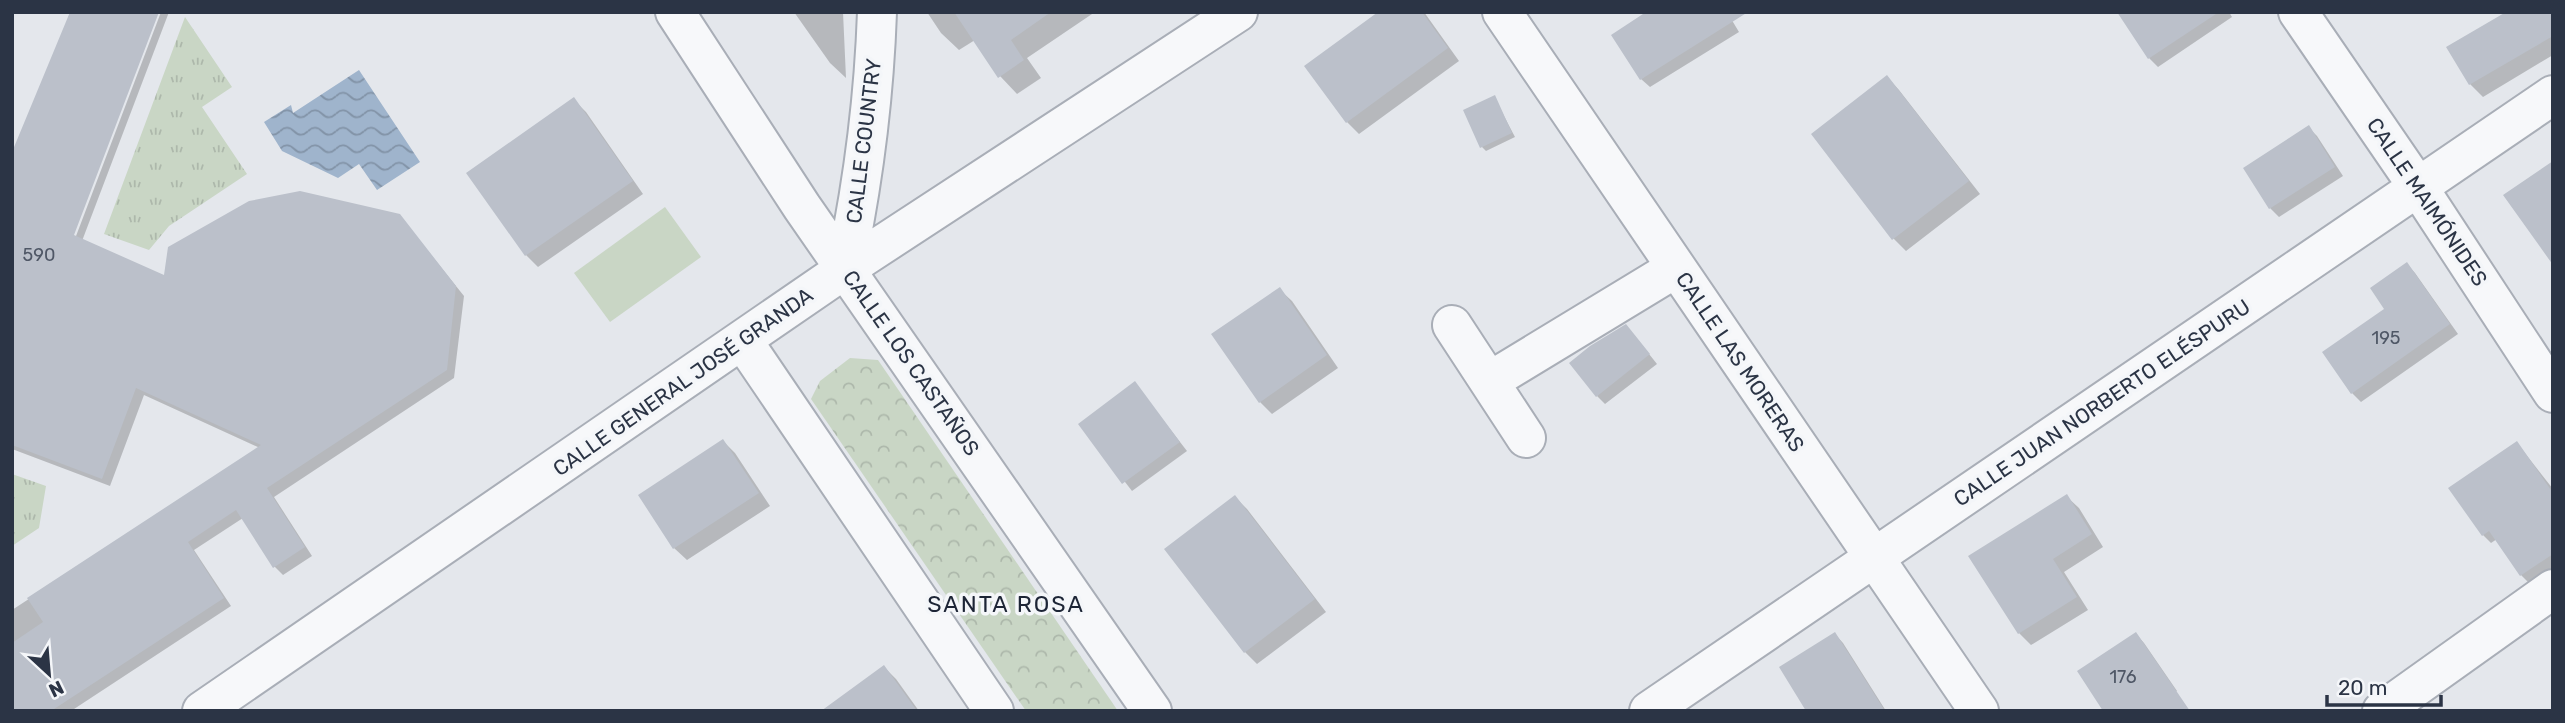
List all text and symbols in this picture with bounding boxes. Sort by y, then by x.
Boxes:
street label: CALLE COUNTRY [841,57,886,225]
street label: CALLE MAIMÓNIDES [2362,113,2493,291]
house number: 590 [23,244,55,266]
street label: CALLE LOS CASTAÑOS [838,265,985,460]
street label: CALLE LAS MORERAS [1671,267,1810,456]
street label: CALLE GENERAL JOSÉ GRANDA [548,282,817,481]
street label: CALLE JUAN NORBERTO ELÉSPURU [1949,294,2255,511]
house number: 195 [2371,327,2401,349]
district label: SANTA ROSA [927,590,1085,618]
north arrow [14,639,84,709]
scale bar [2327,664,2441,708]
house number: 176 [2109,666,2137,688]
text: N [45,675,67,702]
text: 20 m [2338,675,2387,700]

